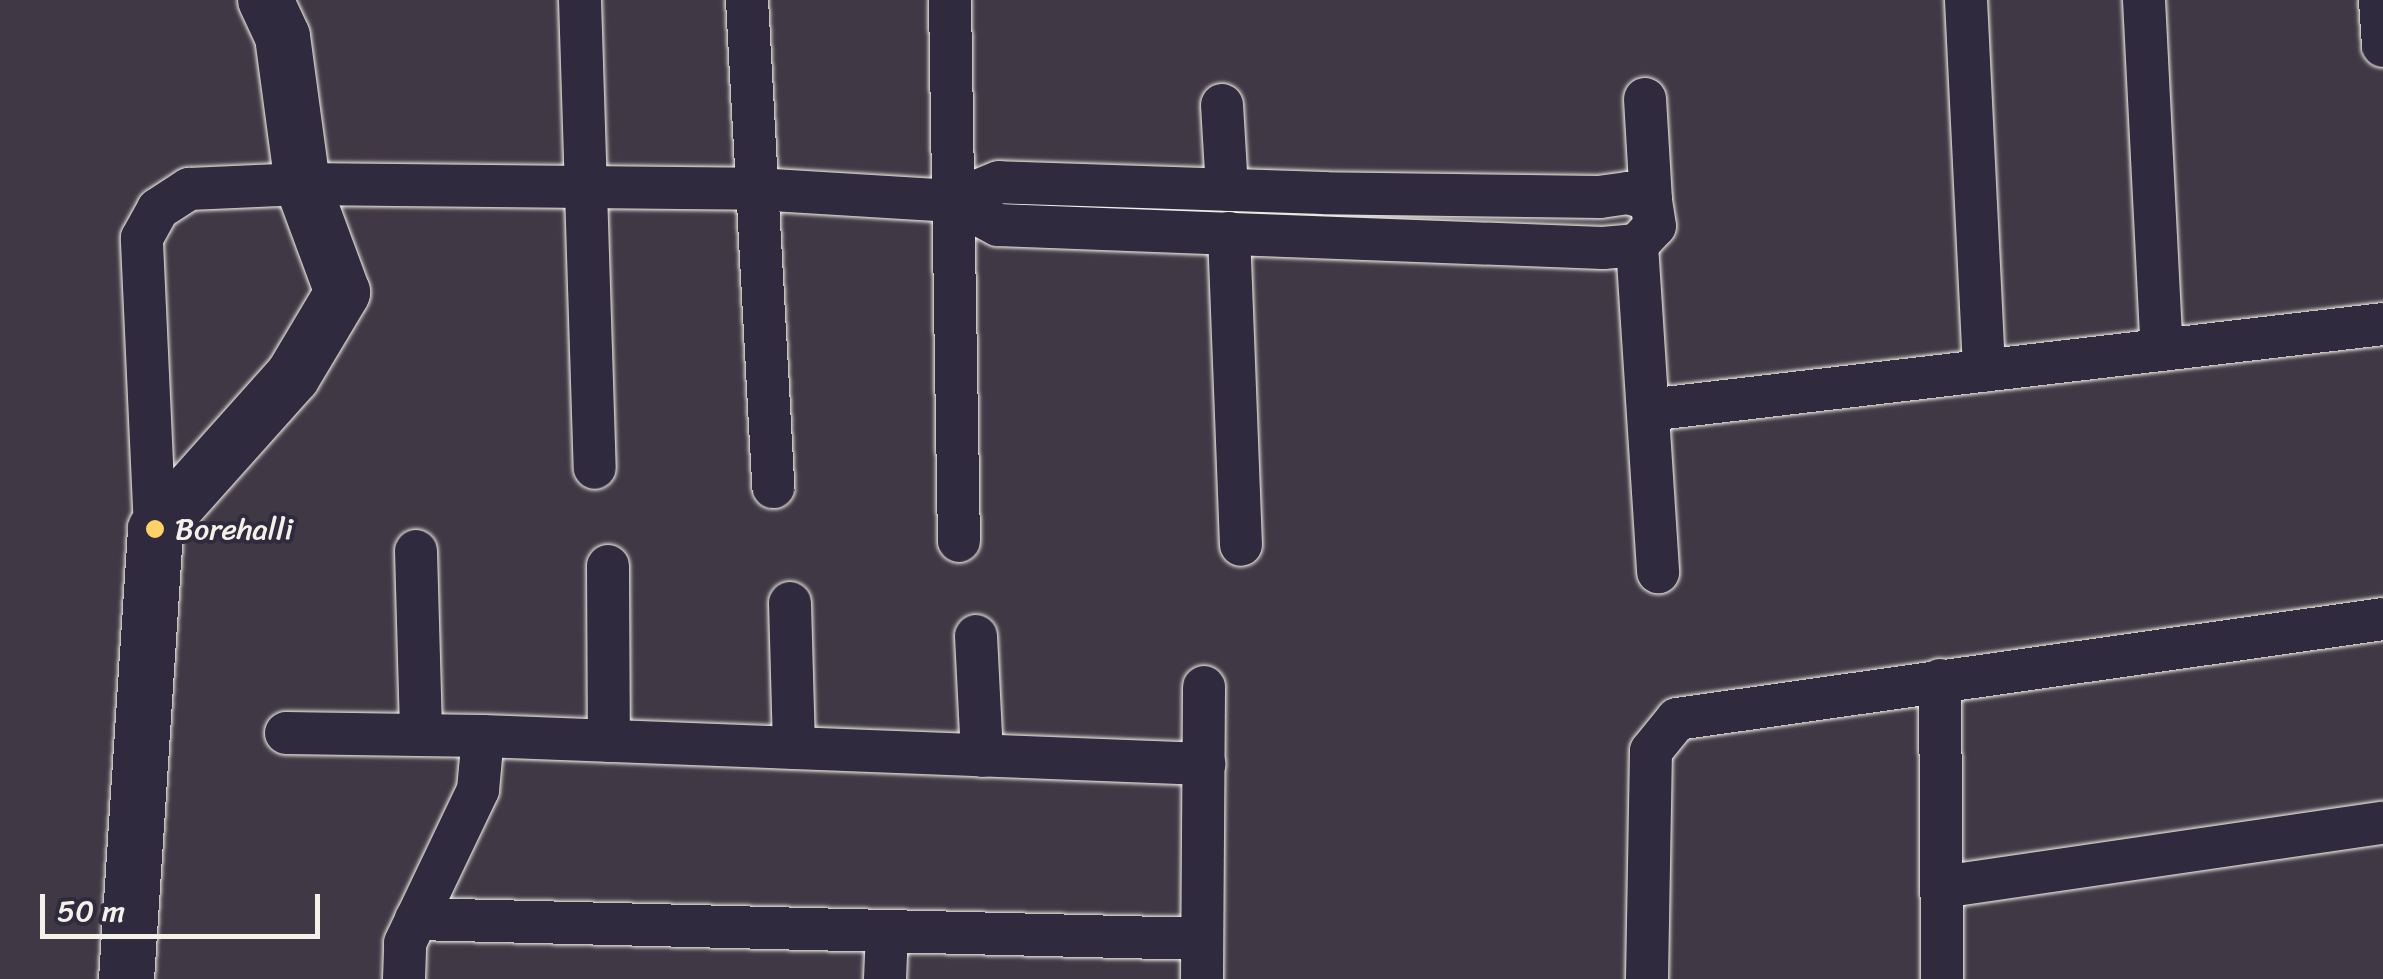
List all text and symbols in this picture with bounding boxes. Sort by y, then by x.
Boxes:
place label: Borehalli [175,511,293,547]
marker: Borehalli [144,518,166,540]
scale bar [45,874,325,936]
text: 50 m [57,884,125,938]

